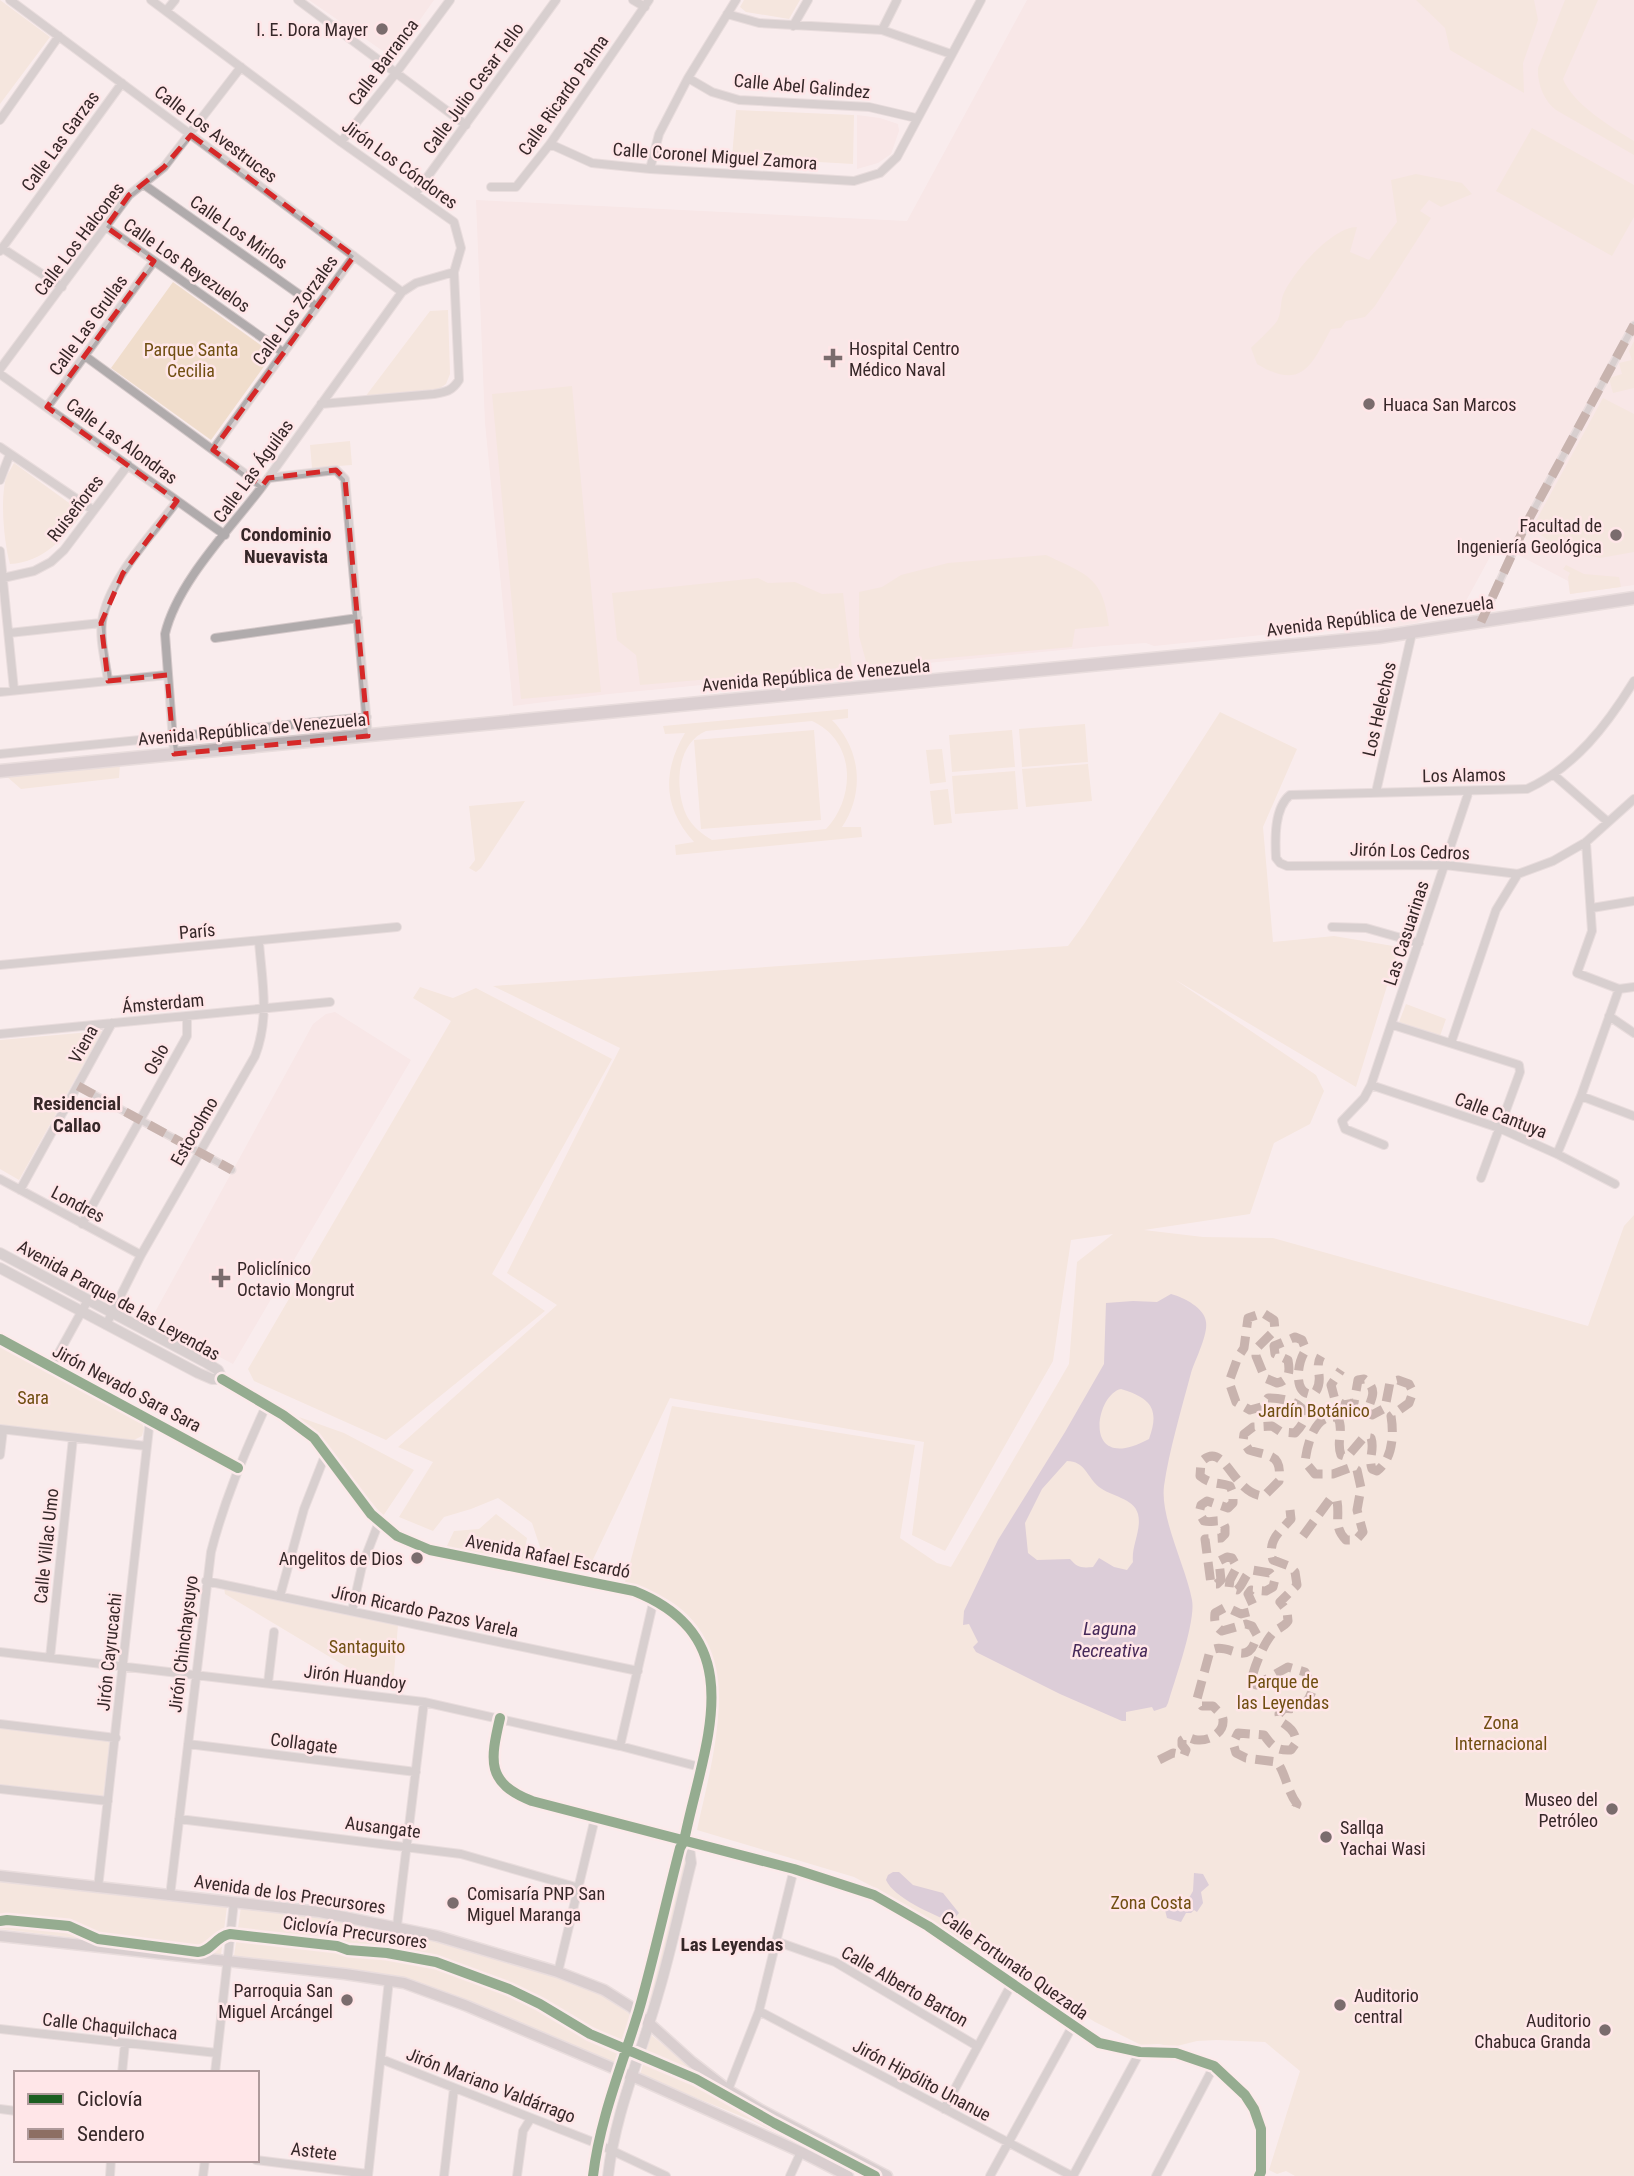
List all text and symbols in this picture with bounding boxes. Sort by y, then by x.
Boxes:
street label: Calle Barranca [344,15,422,109]
street label: Calle Julio Cesar Tello [418,18,528,158]
place label: I. E. Dora Mayer [256,19,369,40]
marker: I. E. Dora Mayer [374,21,390,37]
street label: Calle Ricardo Palma [514,31,612,159]
street label: Calle Abel Galindez [733,70,871,102]
street label: Calle Los Avestruces [150,81,282,187]
street label: Calle Las Garzas [17,87,103,195]
street label: Jirón Los Cóndores [338,115,462,213]
street label: Calle Coronel Miguel Zamora [612,138,818,174]
street label: Calle Los Halcones [30,178,128,300]
street label: Calle Los Mirlos [186,191,292,273]
street label: Calle Los Reyezuelos [120,213,254,317]
street label: Calle Los Zorzales [248,251,342,369]
street label: Calle Las Grullas [45,271,131,379]
place label: Hospital Centro Médico Naval [849,338,960,380]
park label: Parque Santa Cecilia [144,339,238,381]
marker: Hospital Centro Médico Naval [823,348,843,368]
street label: Calle Las Alondras [62,394,182,488]
place label: Huaca San Marcos [1383,394,1516,415]
marker: Huaca San Marcos [1361,396,1377,412]
street label: Calle Las Águilas [209,415,297,527]
street label: Ruiseñores [42,471,108,545]
place label: Facultad de Ingeniería Geológica [1456,515,1602,557]
district label: Condominio Nuevavista [241,523,331,568]
marker: Facultad de Ingeniería Geológica [1608,527,1624,543]
street label: Avenida República de Venezuela [1265,592,1495,640]
street label: Avenida República de Venezuela [701,655,931,695]
street label: Los Helechos [1358,660,1400,758]
street label: Avenida República de Venezuela [137,709,367,749]
street label: Los Alamos [1422,764,1506,786]
street label: Jirón Los Cedros [1350,838,1470,864]
street label: Las Casuarinas [1379,878,1433,988]
street label: París [178,919,216,943]
street label: Ámsterdam [121,989,205,1017]
street label: Viena [64,1021,102,1067]
street label: Oslo [139,1040,173,1078]
street label: Calle Cantuya [1452,1088,1550,1142]
district label: Residencial Callao [33,1092,121,1137]
street label: Estocolmo [166,1093,222,1169]
street label: Londres [48,1181,108,1227]
street label: Avenida Parque de las Leyendas [14,1235,224,1365]
place label: Policlínico Octavio Mongrut [237,1258,355,1300]
marker: Policlínico Octavio Mongrut [211,1268,231,1288]
street label: Jirón Nevado Sara Sara [49,1340,205,1436]
park label: Sara [17,1387,49,1408]
park label: Jardín Botánico [1258,1400,1370,1421]
street label: Calle Villac Umo [29,1487,63,1605]
street label: Avenida Rafael Escardó [464,1530,632,1582]
place label: Angelitos de Dios [279,1548,403,1569]
marker: Angelitos de Dios [409,1550,425,1566]
street label: Jirón Chinchaysuyo [164,1574,202,1714]
street label: Jíron Ricardo Pazos Varela [330,1581,520,1641]
street label: Jirón Cayrucachi [92,1592,126,1712]
water label: Laguna Recreativa [1072,1617,1148,1662]
park label: Santaguito [329,1636,405,1657]
street label: Jirón Huandoy [303,1660,408,1694]
park label: Parque de las Leyendas [1237,1671,1329,1713]
park label: Zona Internacional [1455,1712,1547,1754]
street label: Collagate [269,1728,339,1758]
place label: Museo del Petróleo [1524,1789,1598,1831]
marker: Museo del Petróleo [1604,1801,1620,1817]
street label: Ausangate [344,1812,422,1842]
place label: Sallqa Yachai Wasi [1340,1817,1426,1859]
marker: Sallqa Yachai Wasi [1318,1829,1334,1845]
street label: Avenida de los Precursores [193,1870,387,1918]
place label: Comisaría PNP San Miguel Maranga [467,1883,605,1925]
park label: Zona Costa [1110,1892,1192,1913]
marker: Comisaría PNP San Miguel Maranga [445,1895,461,1911]
street label: Calle Fortunato Quezada [937,1906,1093,2024]
street label: Ciclovía Precursores [281,1911,429,1953]
district label: Las Leyendas [681,1933,783,1956]
street label: Calle Alberto Barton [838,1941,972,2031]
place label: Parroquia San Miguel Arcángel [218,1980,333,2022]
place label: Auditorio central [1354,1985,1419,2027]
marker: Parroquia San Miguel Arcángel [339,1992,355,2008]
marker: Auditorio central [1332,1997,1348,2013]
street label: Calle Chaquilchaca [41,2008,179,2044]
place label: Auditorio Chabuca Granda [1474,2010,1591,2052]
marker: Auditorio Chabuca Granda [1597,2022,1613,2038]
street label: Jirón Hipólito Unanue [849,2035,995,2125]
street label: Jirón Mariano Valdárrago [403,2043,579,2127]
legend [14,2071,259,2162]
text: Ciclovía [77,2087,143,2111]
text: Sendero [77,2122,145,2146]
street label: Astete [290,2138,338,2164]

